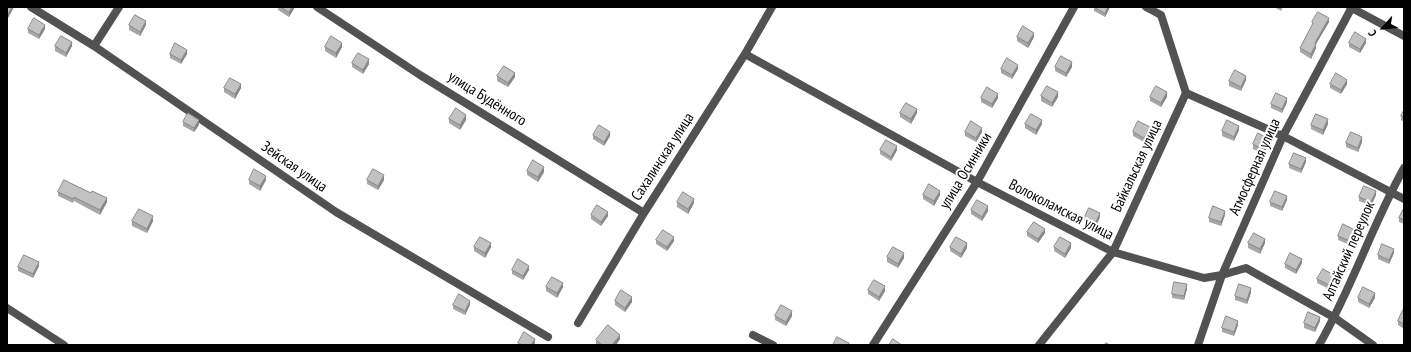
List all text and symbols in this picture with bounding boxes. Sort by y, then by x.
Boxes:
north arrow [1363,8,1403,48]
text: С [1365,28,1380,39]
street label: улица Будённого [444,68,530,130]
street label: Сахалинская улица [628,110,698,204]
street label: Атмосферная улица [1226,116,1284,218]
street label: Байкальская улица [1108,117,1166,215]
street label: улица Осинники [936,129,996,213]
street label: Зейская улица [258,138,330,196]
street label: Волоколамская улица [1006,176,1116,244]
street label: Алтайский переулок [1319,198,1379,304]

